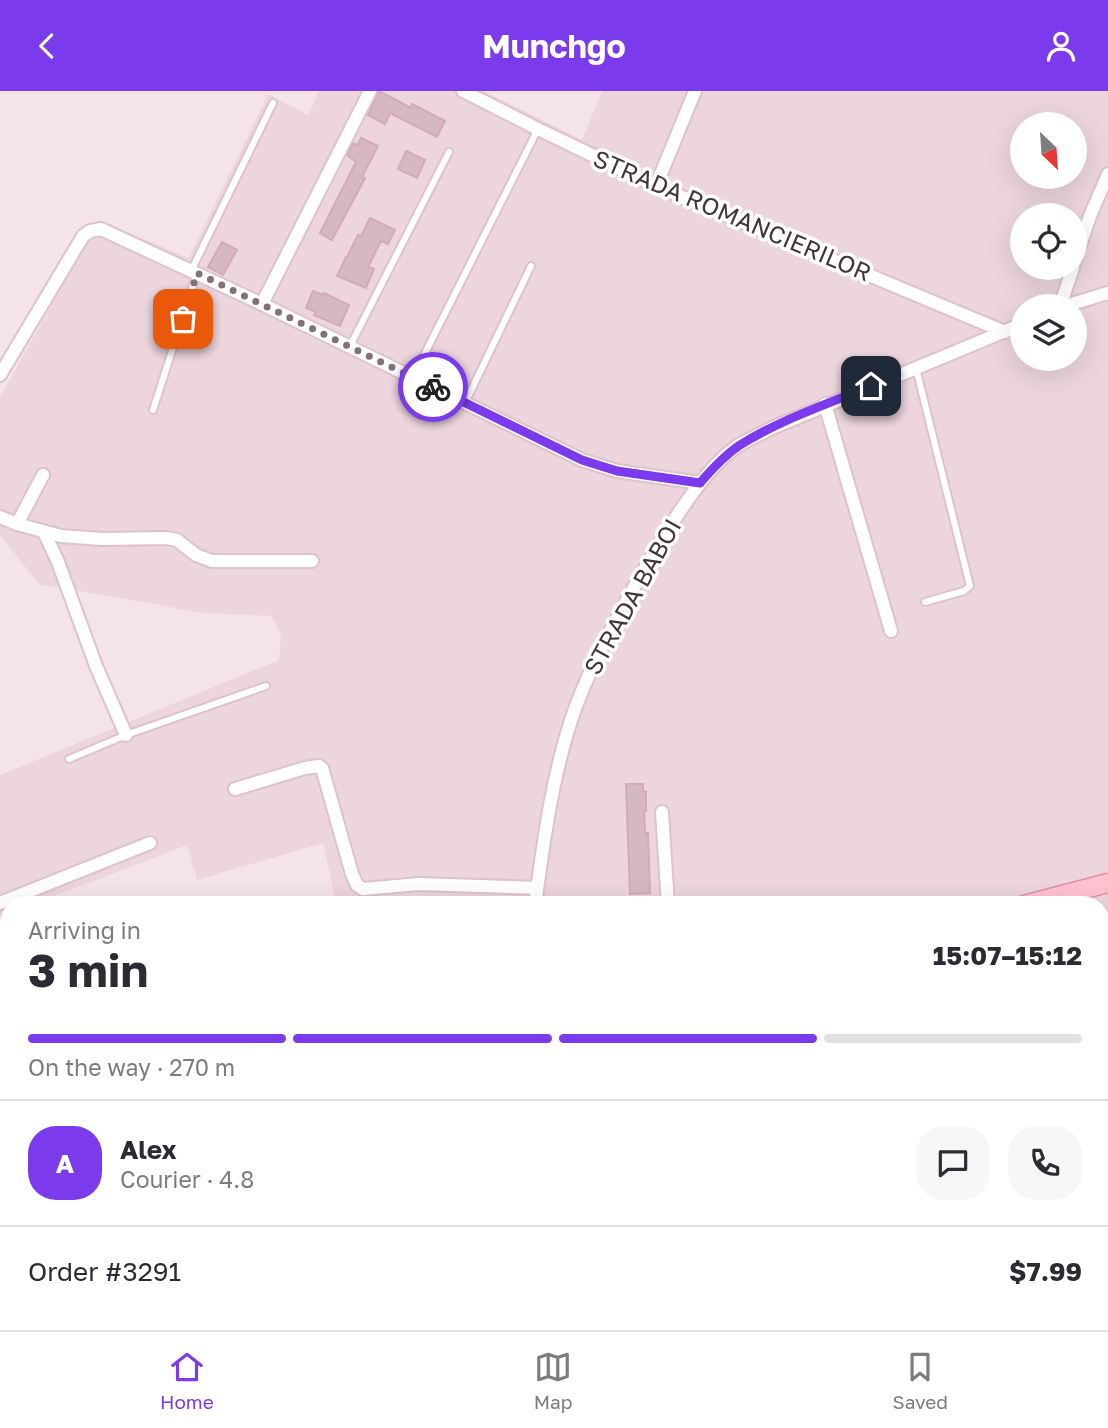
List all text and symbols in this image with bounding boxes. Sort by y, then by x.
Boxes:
icon: back [28,27,66,65]
text: Munchgo [482,27,626,65]
icon: person [1042,27,1080,65]
north arrow [1010,112,1087,189]
map controls [1010,112,1087,371]
street label: STRADA ROMANCIERILOR [589,143,876,286]
button: locate [1010,203,1087,280]
pin [153,289,213,349]
button: layers [1010,294,1087,371]
icon: bag [164,300,202,338]
courier [398,352,468,422]
pin [841,356,901,416]
icon: home [852,367,890,405]
icon: bike [414,368,452,406]
street label: STRADA BABOI [577,513,686,679]
text: Arriving in [28,916,141,944]
text: 15:07–15:12 [933,940,1082,971]
text: 3 min [28,942,148,997]
text: On the way · 270 m [28,1053,235,1081]
button: chat [916,1126,990,1200]
button: phone [1008,1126,1082,1200]
text: Alex [120,1134,177,1165]
text: A [56,1148,74,1179]
text: Courier · 4.8 [120,1165,254,1193]
text: Order #3291 [28,1256,181,1287]
text: $7.99 [1009,1256,1082,1287]
tab: Home [160,1348,214,1413]
tab: Map [534,1348,572,1413]
tab: Saved [892,1348,948,1413]

